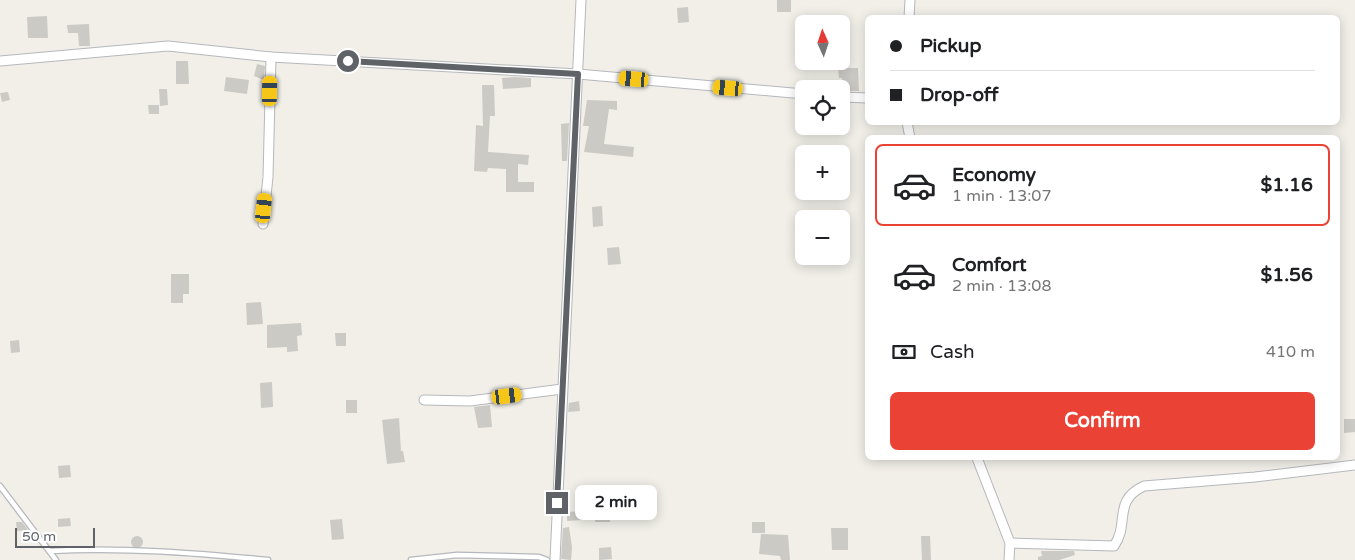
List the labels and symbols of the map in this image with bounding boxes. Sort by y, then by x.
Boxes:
north arrow [795,15,850,70]
route start [337,50,359,72]
car [618,70,649,88]
car [262,76,277,106]
car [712,79,743,97]
car [254,192,273,224]
car [491,387,522,405]
callout: 2 min [574,486,657,520]
route end [546,492,568,514]
scale bar [15,525,95,548]

